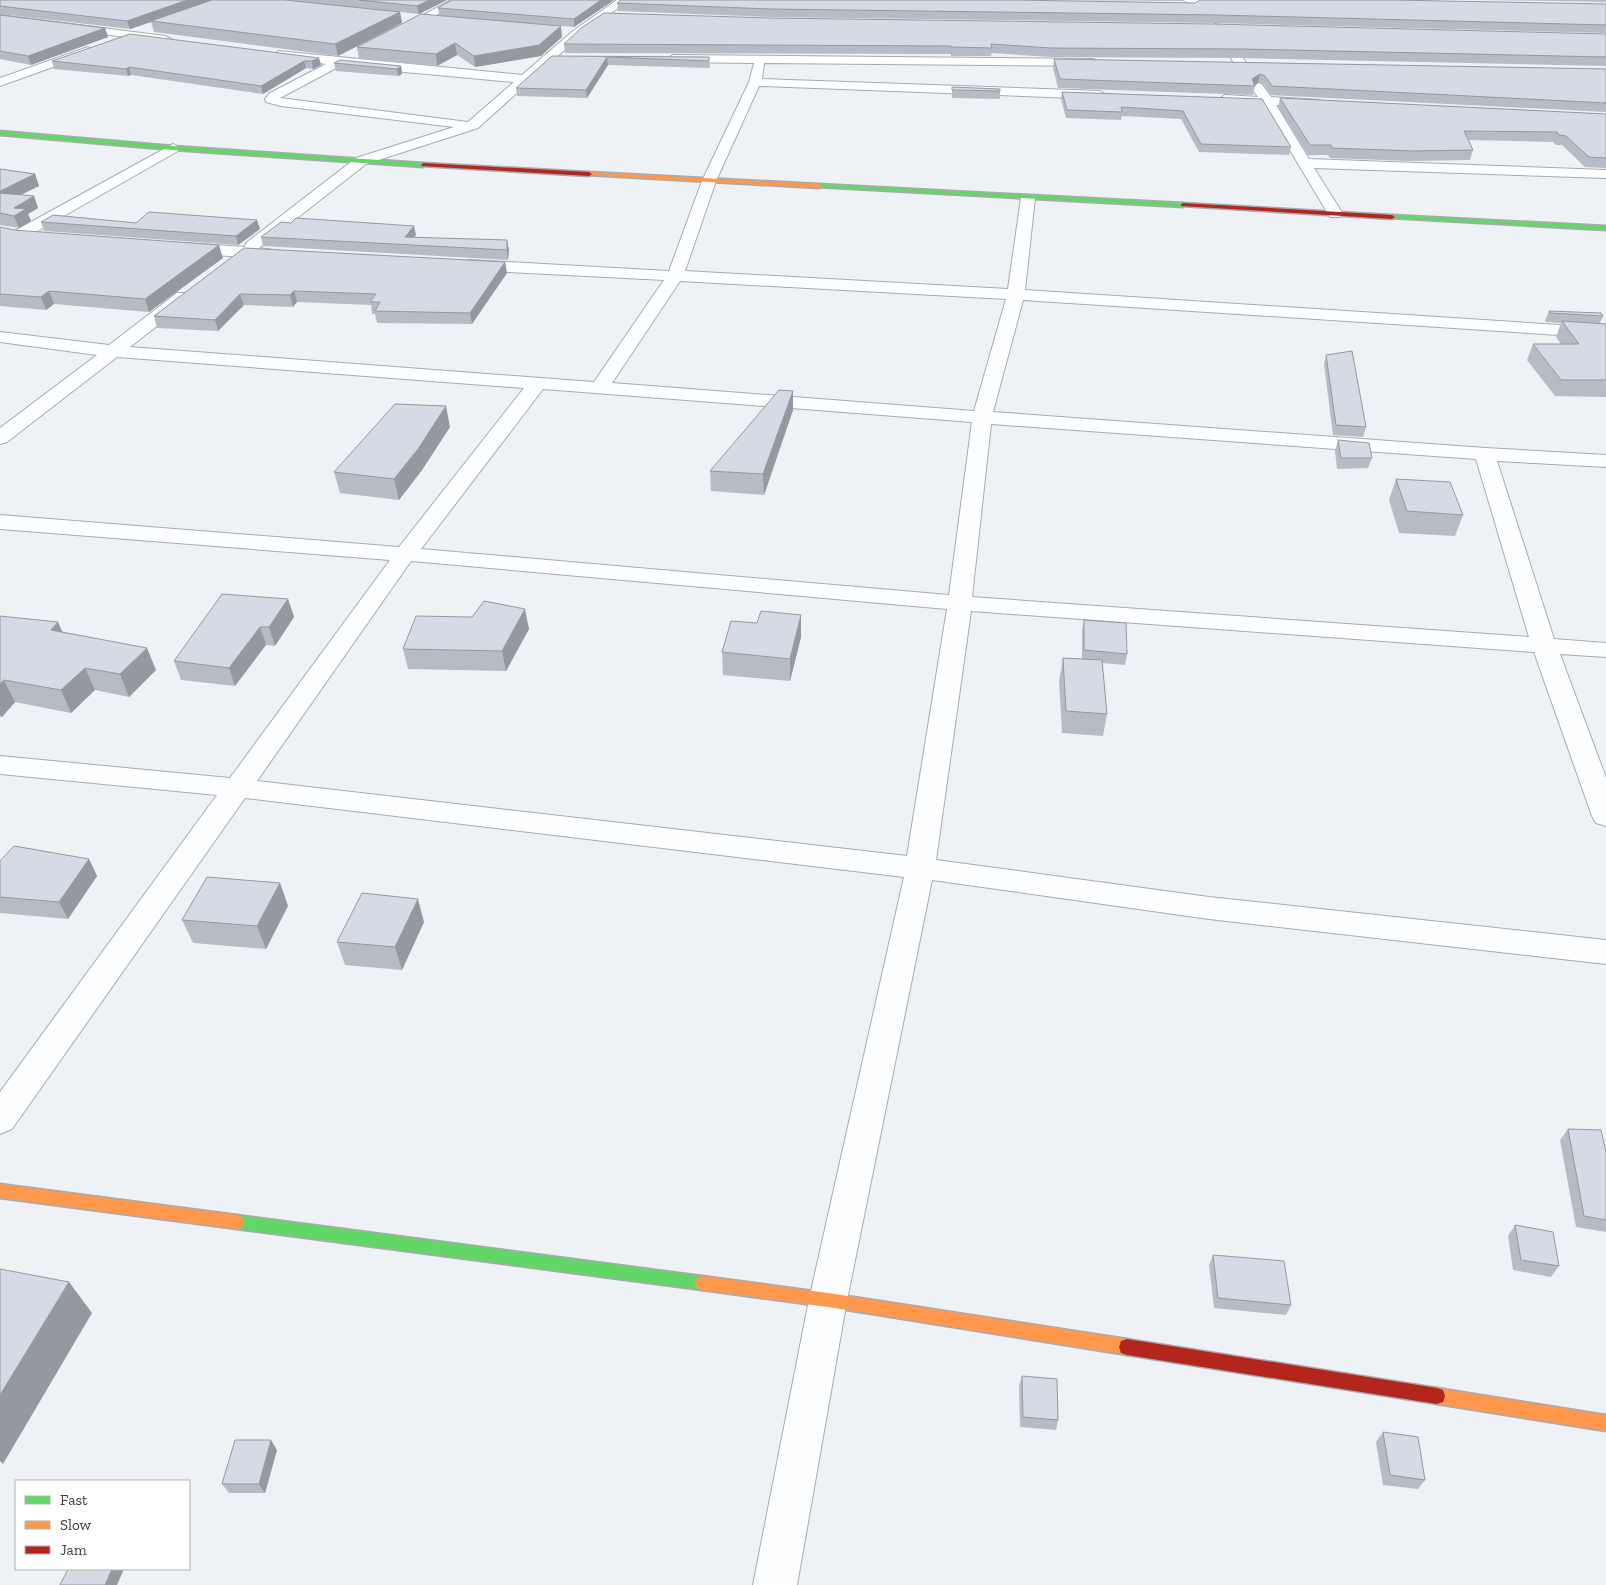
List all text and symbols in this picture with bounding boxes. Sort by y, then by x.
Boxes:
legend [15,1480,190,1570]
text: Fast [60,1491,88,1509]
text: Slow [60,1516,92,1534]
text: Jam [60,1541,87,1559]

